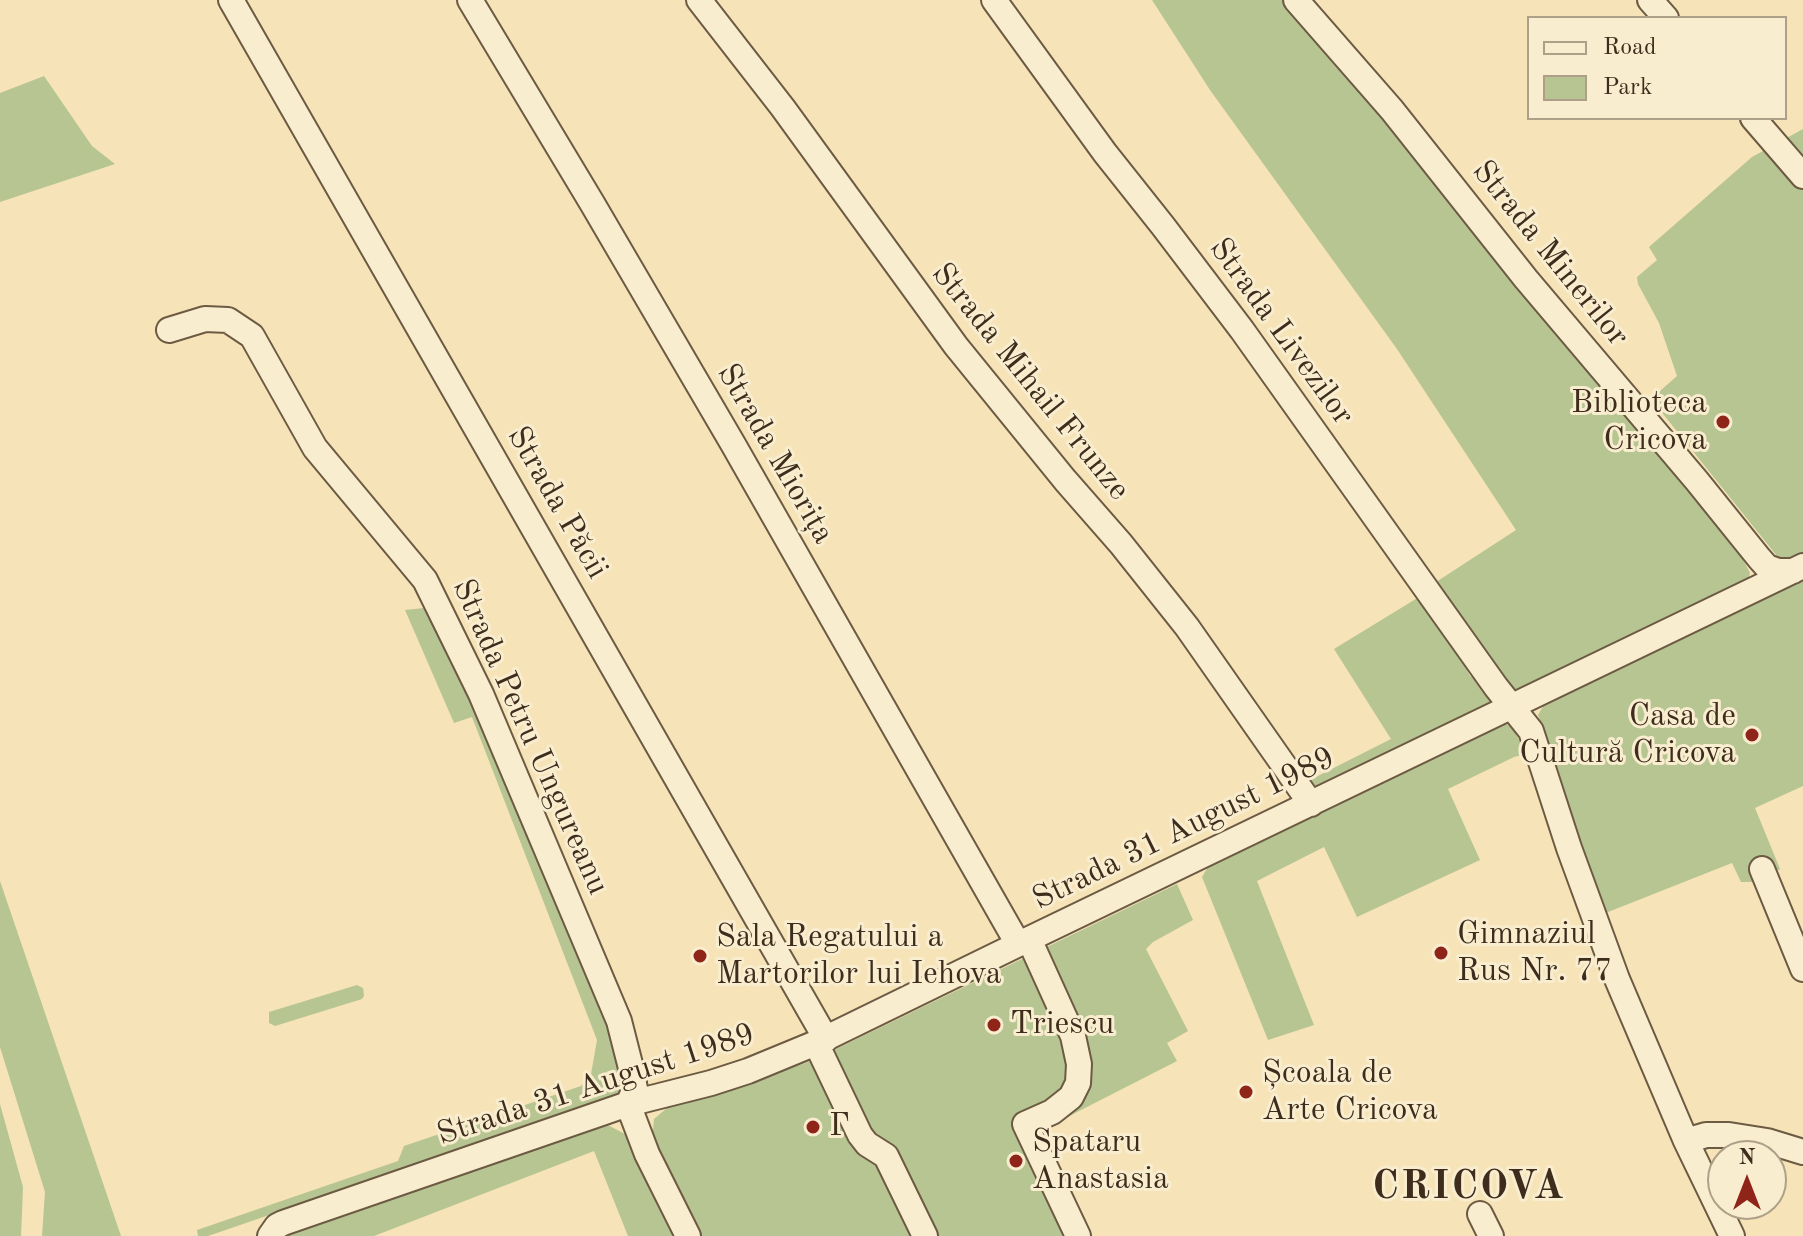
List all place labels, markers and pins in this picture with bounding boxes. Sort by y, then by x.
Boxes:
place label: Biblioteca Cricova [1571,385,1707,460]
marker: Biblioteca Cricova [1714,413,1732,431]
place label: Casa de Cultură Cricova [1519,698,1736,773]
marker: Casa de Cultură Cricova [1743,726,1761,744]
place label: Gimnaziul Rus Nr. 77 [1457,916,1613,991]
place label: Sala Regatului a Martorilor lui Iehova [716,919,1002,994]
marker: Gimnaziul Rus Nr. 77 [1432,944,1450,962]
marker: Sala Regatului a Martorilor lui Iehova [691,947,709,965]
place label: Triescu [1010,1006,1114,1044]
marker: Triescu [985,1016,1003,1034]
place label: Școala de Arte Cricova [1262,1055,1438,1130]
marker: Școala de Arte Cricova [1237,1083,1255,1101]
place label: Г [829,1108,850,1146]
marker: Г [804,1118,822,1136]
place label: Spataru Anastasia [1032,1124,1169,1199]
marker: Spataru Anastasia [1007,1152,1025,1170]

